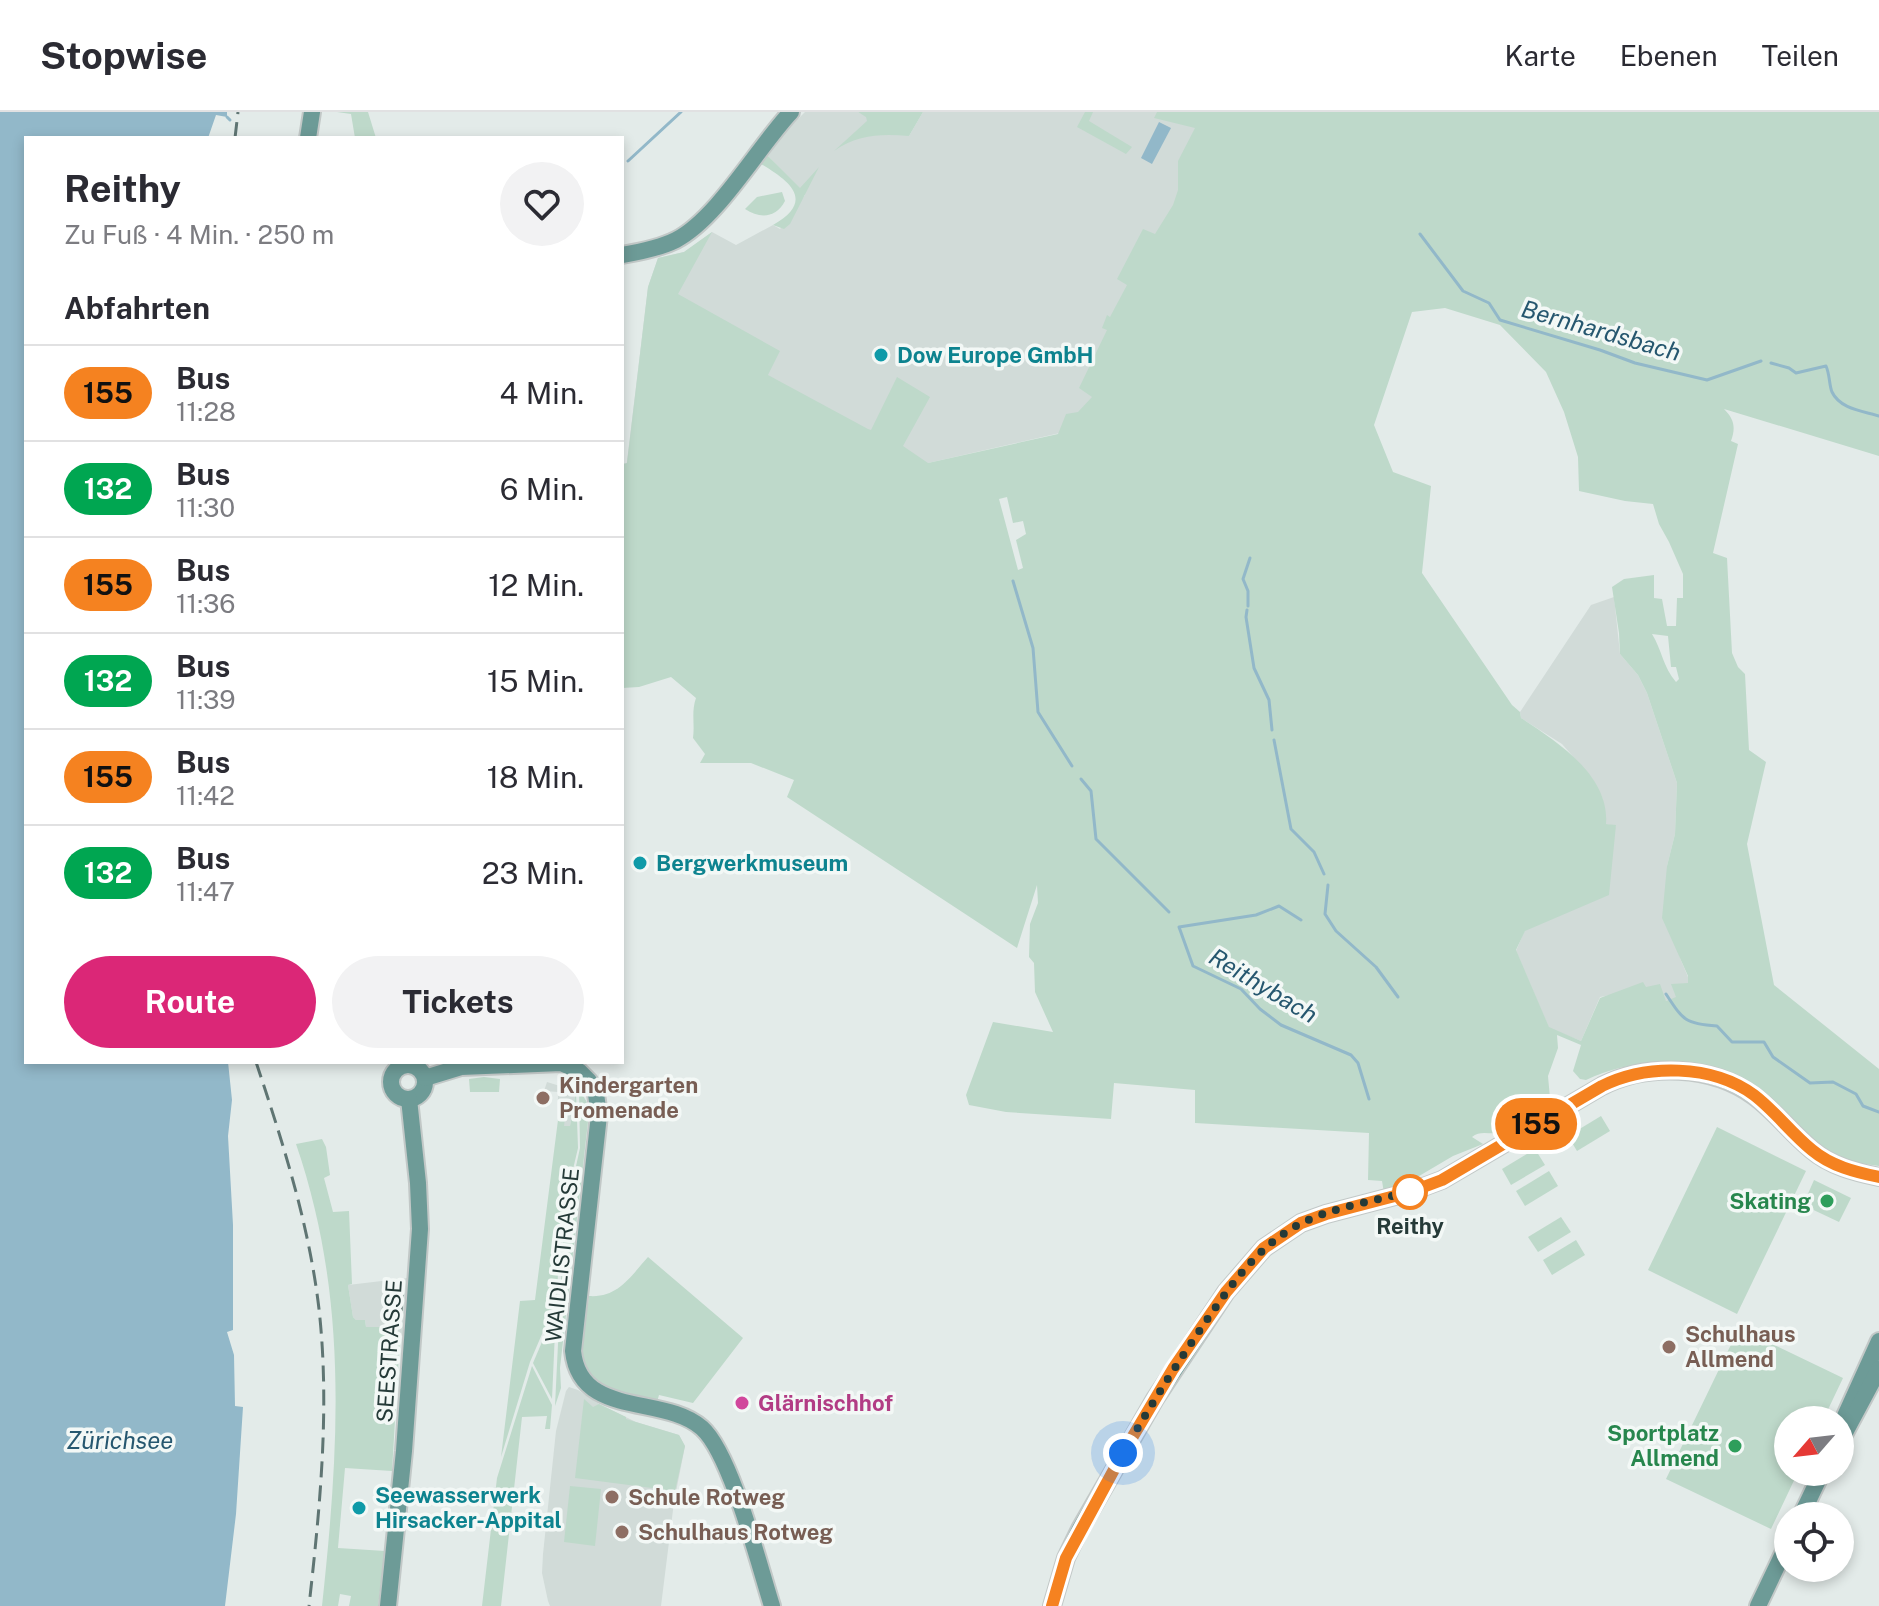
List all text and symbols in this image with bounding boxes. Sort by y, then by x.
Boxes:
text: Stopwise [40,33,207,78]
text: Karte [1505,39,1576,72]
text: Ebenen [1620,39,1718,72]
text: Teilen [1762,39,1839,72]
button: heart [500,162,584,246]
text: Reithy [64,166,181,211]
text: Zu Fuß · 4 Min. · 250 m [64,219,334,250]
text: Abfahrten [64,290,210,326]
water label: Bernhardsbach [1518,294,1684,366]
place label: Dow Europe GmbH [897,342,1093,368]
marker: Dow Europe GmbH [872,346,890,364]
text: Bus [176,360,230,396]
text: 4 Min. [500,375,584,411]
text: 155 [83,376,133,409]
text: 11:28 [176,396,236,427]
text: Bus [176,456,230,492]
text: 6 Min. [500,471,584,507]
text: 132 [84,472,132,505]
text: 11:30 [176,492,235,523]
text: Bus [176,552,230,588]
text: 12 Min. [488,567,584,603]
text: 155 [83,568,133,601]
text: 11:36 [176,588,235,619]
text: Bus [176,648,230,684]
text: 15 Min. [487,663,584,699]
text: 132 [84,664,132,697]
text: 11:39 [176,684,235,715]
text: Bus [176,744,230,780]
text: 18 Min. [487,759,584,795]
text: 155 [83,760,133,793]
text: 11:42 [176,780,235,811]
text: Bus [176,840,230,876]
place label: Bergwerkmuseum [656,850,848,876]
marker: Bergwerkmuseum [631,854,649,872]
text: 23 Min. [482,855,584,891]
text: 132 [84,856,132,889]
text: 11:47 [176,876,235,907]
water label: Reithybach [1204,942,1323,1028]
button: Route [64,956,316,1048]
button: Tickets [332,956,584,1048]
place label: Kindergarten Promenade [559,1072,698,1123]
marker: Kindergarten Promenade [534,1089,552,1107]
line badge: 155 [1490,1098,1582,1150]
text: 155 [1511,1107,1561,1140]
street label: WAIDLISTRASSE [540,1166,584,1344]
marker: Reithy [1393,1175,1427,1209]
place label: Skating [1729,1188,1811,1214]
marker: Skating [1818,1192,1836,1210]
place label: Reithy [1376,1213,1444,1239]
street label: SEESTRASSE [371,1279,407,1423]
place label: Schulhaus Allmend [1685,1321,1796,1372]
marker: Schulhaus Allmend [1660,1338,1678,1356]
place label: Glärnischhof [758,1390,893,1416]
marker: Glärnischhof [733,1394,751,1412]
north arrow [1774,1406,1854,1486]
map controls [1774,1406,1854,1582]
place label: Sportplatz Allmend [1607,1420,1719,1471]
water label: Zürichsee [67,1426,173,1454]
your location [1103,1433,1143,1473]
marker: Sportplatz Allmend [1726,1437,1744,1455]
place label: Seewasserwerk Hirsacker-Appital [375,1482,562,1533]
place label: Schule Rotweg [628,1484,785,1510]
marker: Schule Rotweg [603,1488,621,1506]
marker: Seewasserwerk Hirsacker-Appital [350,1499,368,1517]
button: locate [1774,1502,1854,1582]
place label: Schulhaus Rotweg [638,1519,833,1545]
marker: Schulhaus Rotweg [613,1523,631,1541]

